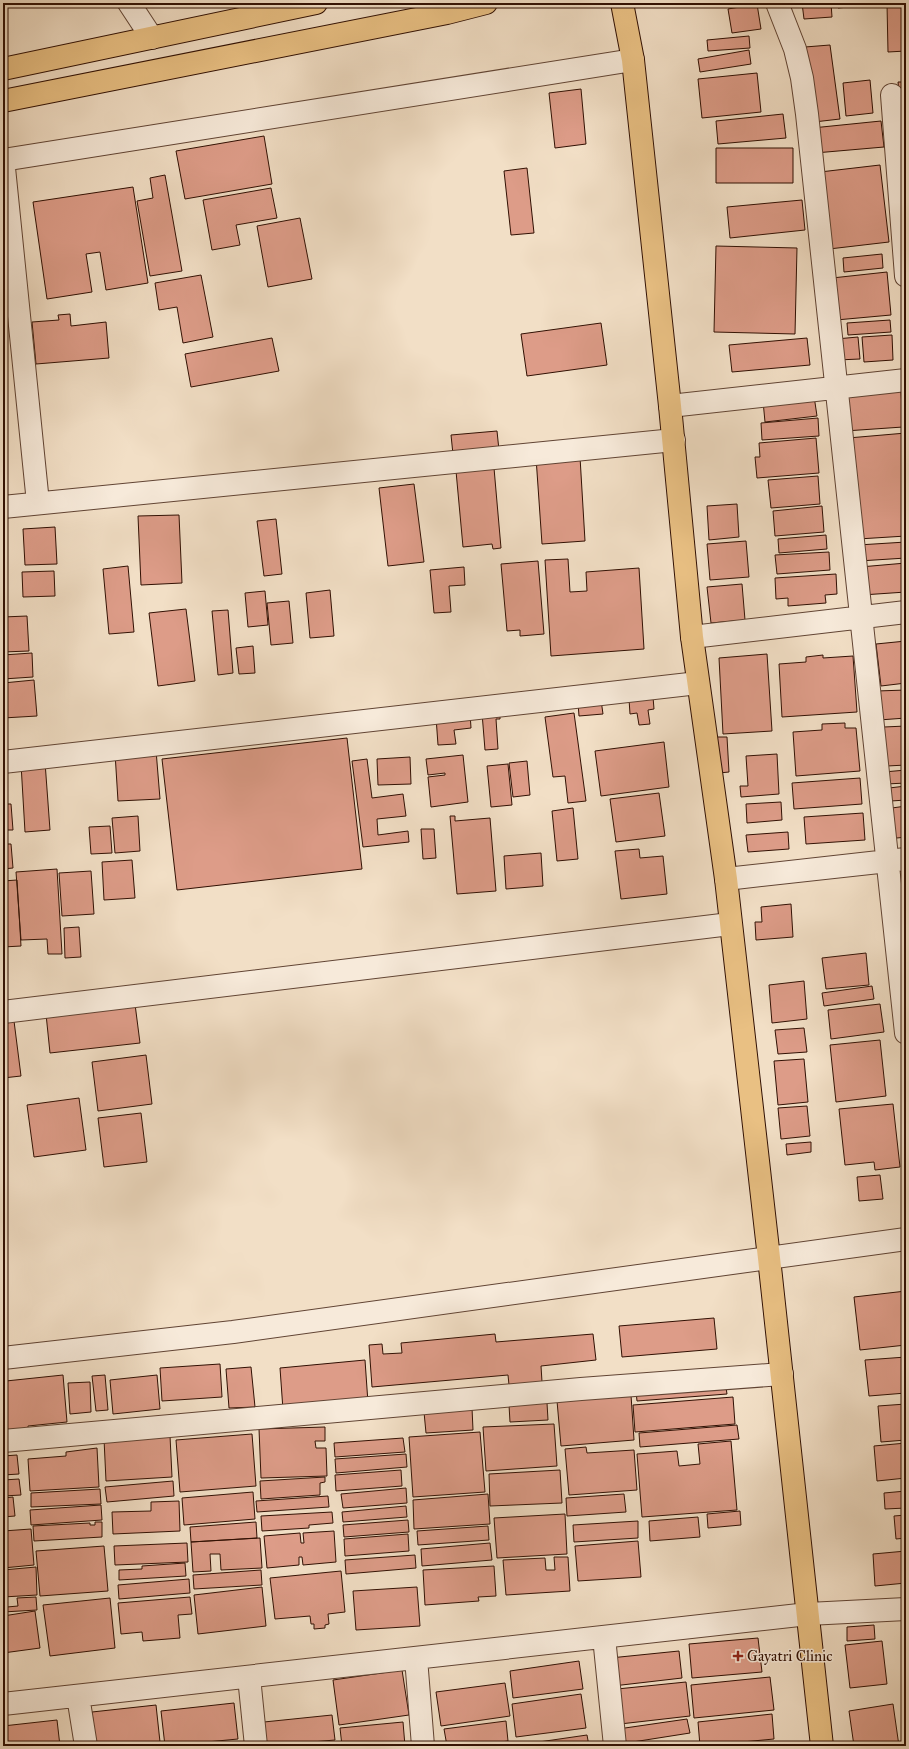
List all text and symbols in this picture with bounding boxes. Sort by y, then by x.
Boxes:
place label: Gayatri Clinic [747,1647,833,1665]
marker: Gayatri Clinic [732,1650,744,1662]

